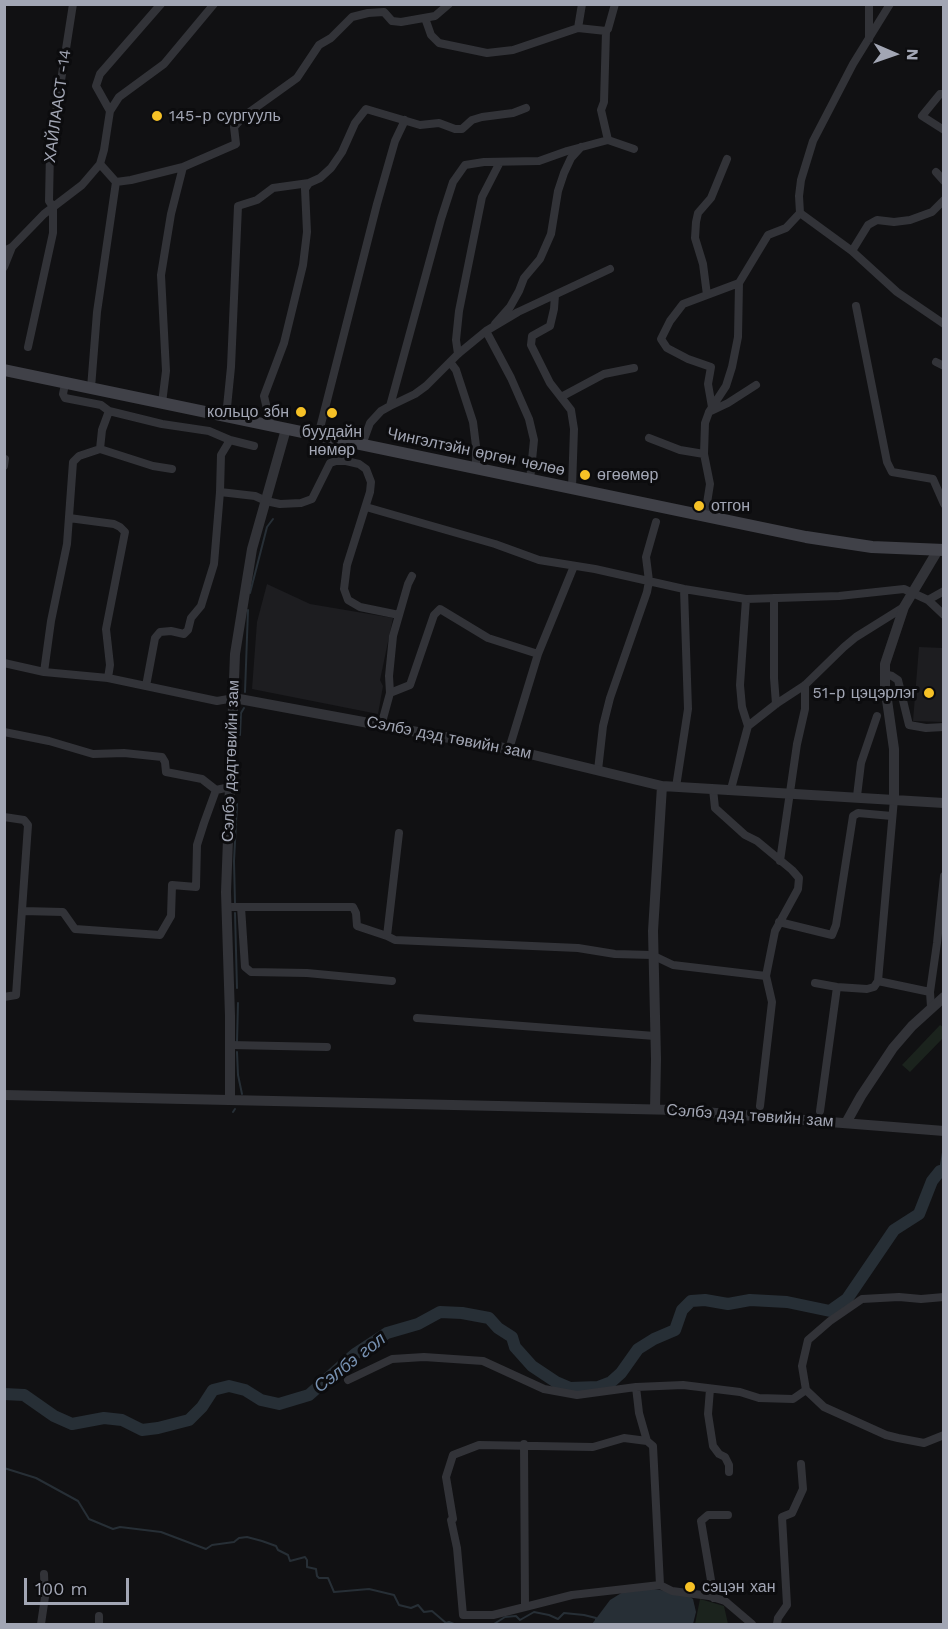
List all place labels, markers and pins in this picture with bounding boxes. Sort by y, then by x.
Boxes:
place label: 145-р сургууль [169,106,281,126]
marker: 145-р сургууль [150,109,164,123]
place label: кольцо збн [207,402,289,422]
marker: кольцо збн [294,405,308,419]
marker: буудайн нөмөр [325,406,339,420]
place label: буудайн нөмөр [302,422,362,460]
place label: өгөөмөр [597,465,658,485]
marker: өгөөмөр [578,468,592,482]
place label: отгон [711,496,750,516]
marker: отгон [692,499,706,513]
place label: 51-р цэцэрлэг [813,683,917,703]
marker: 51-р цэцэрлэг [922,686,936,700]
place label: сэцэн хан [702,1577,776,1597]
marker: сэцэн хан [683,1580,697,1594]

